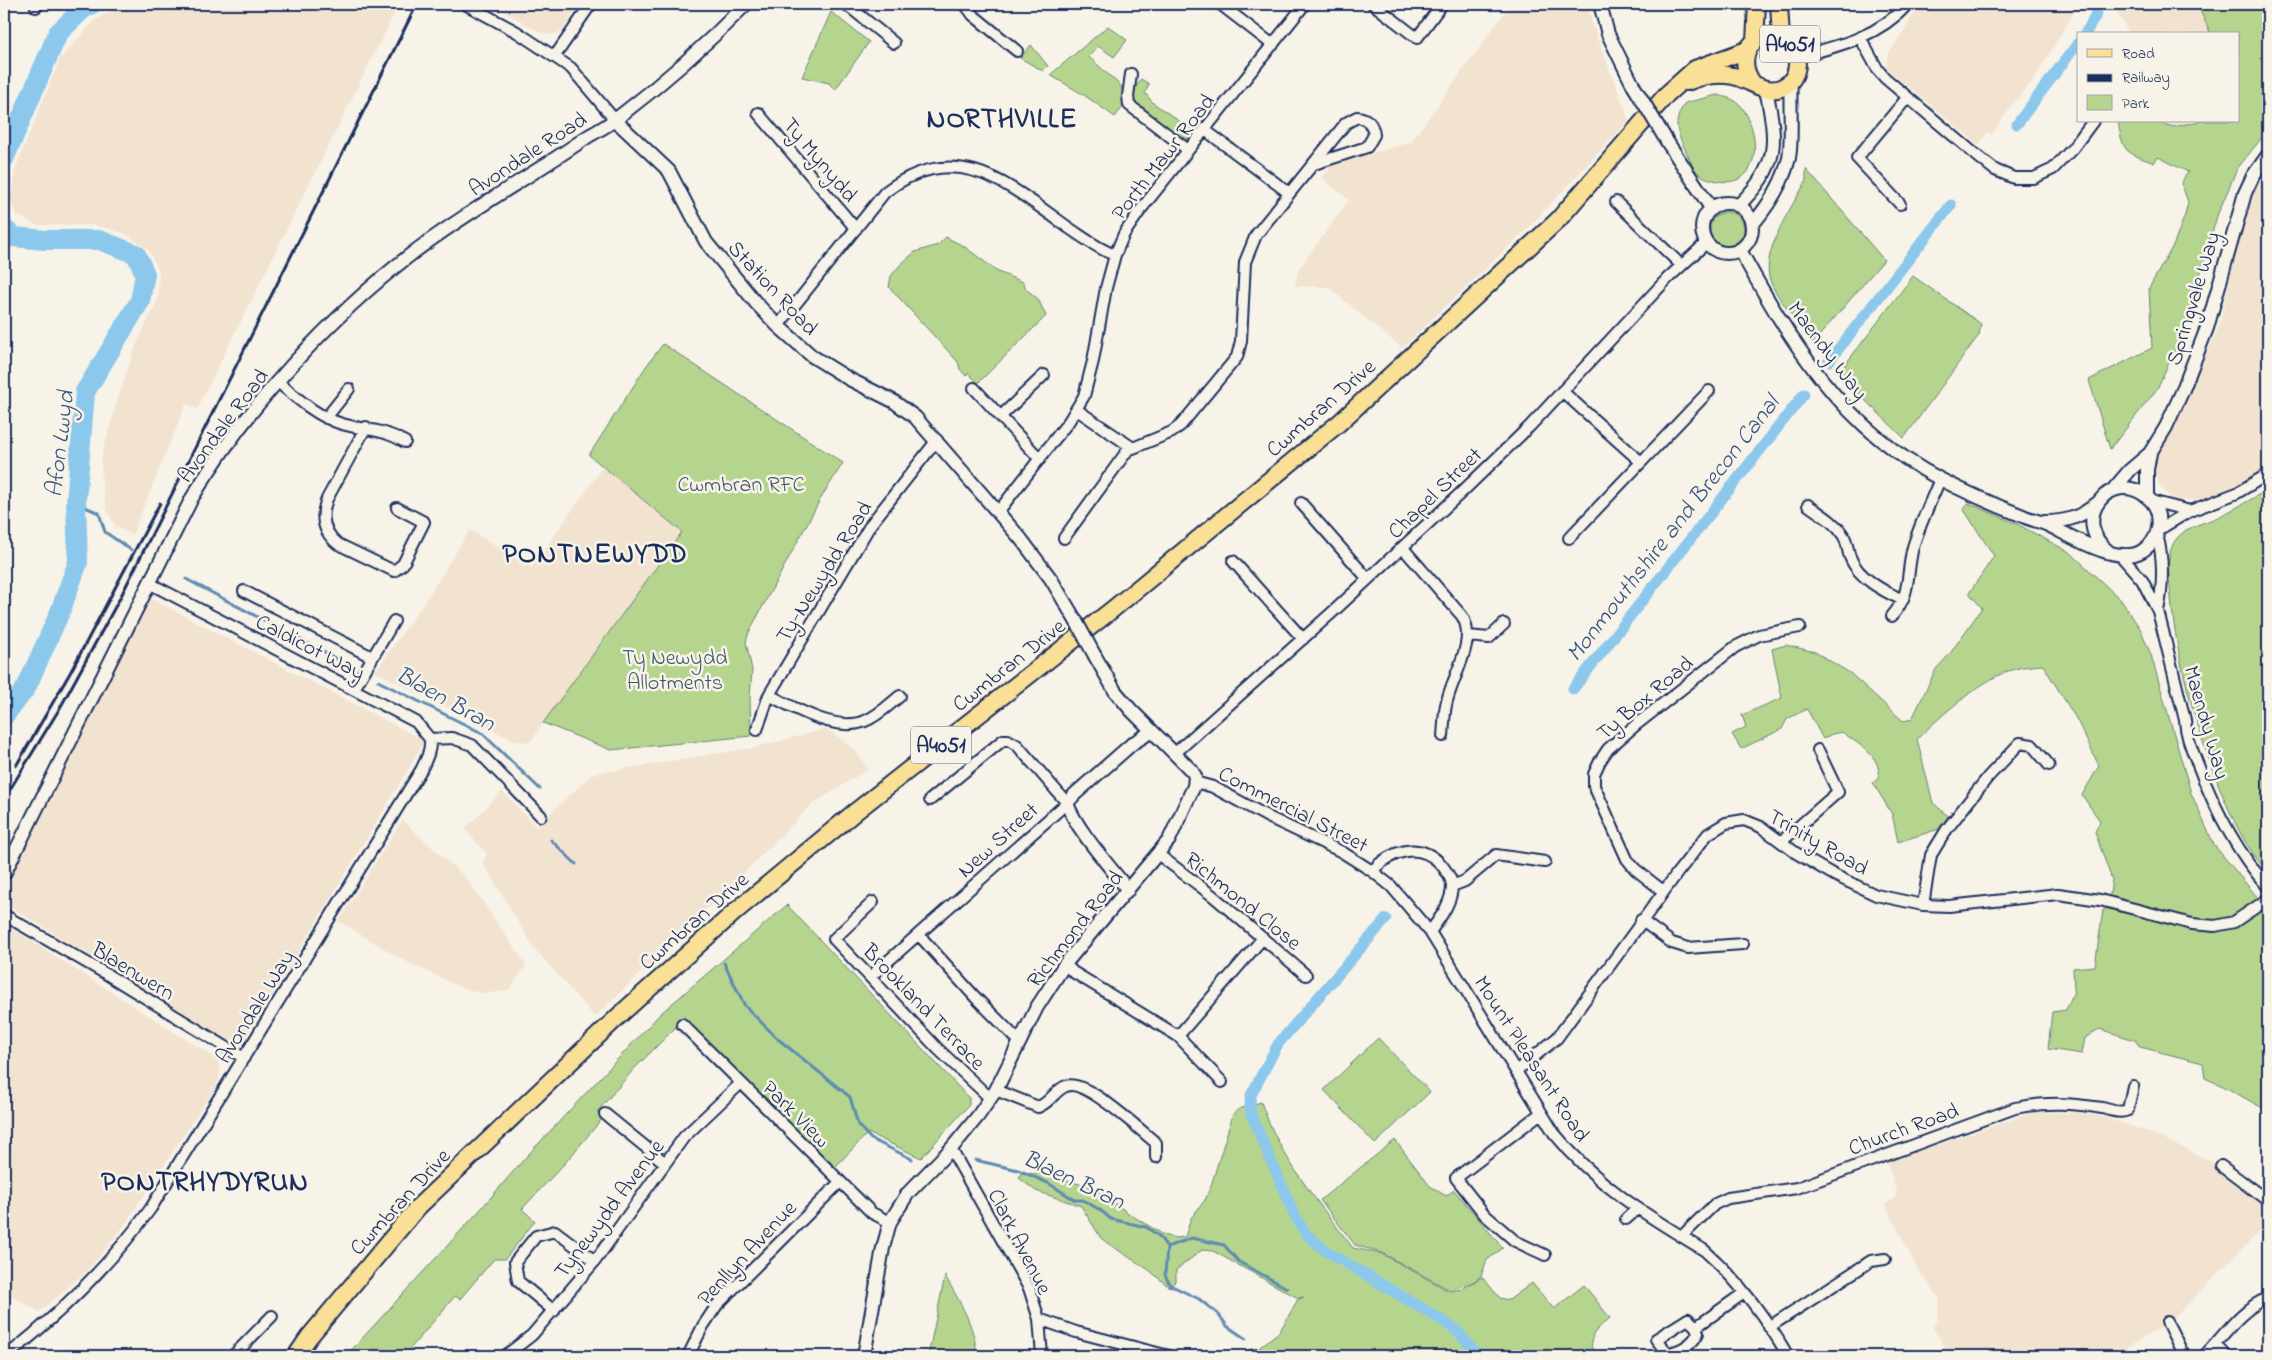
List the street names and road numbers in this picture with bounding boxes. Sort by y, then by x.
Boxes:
road number: A4051 [1760,26,1820,62]
street label: Porth Mawr Road [1105,88,1224,228]
street label: Avondale Road [463,105,594,206]
street label: Ty Mynydd [773,111,864,211]
street label: Springvale Way [2159,228,2231,370]
street label: Station Road [719,234,825,344]
street label: Maendy Way [1778,295,1875,409]
street label: Cwmbran Drive [1260,352,1384,466]
street label: Avondale Road [171,363,278,491]
street label: Chapel Street [1381,440,1491,548]
street label: Ty-Newydd Road [769,496,883,650]
street label: Caldicot Way [249,607,370,691]
street label: Cwmbran Drive [946,612,1073,721]
street label: Ty Box Road [1590,649,1702,750]
street label: Maendy Way [2173,662,2237,784]
road number: A4051 [911,726,971,764]
street label: Commercial Street [1212,759,1374,863]
street label: New Street [951,795,1047,887]
street label: Trinity Road [1761,802,1874,886]
street label: Richmond Close [1177,845,1307,959]
street label: Richmond Road [1020,864,1133,995]
street label: Cwmbran Drive [633,865,757,979]
street label: Blaenwern [84,935,180,1010]
street label: Brookland Terrace [853,937,992,1079]
street label: Avondale Way [209,944,305,1071]
street label: Mount Pleasant Road [1465,970,1596,1149]
street label: Park View [754,1074,836,1156]
street label: Church Road [1844,1096,1964,1166]
street label: Tynewydd Avenue [547,1133,674,1287]
street label: Cwmbran Drive [343,1142,459,1264]
street label: Clark Avenue [978,1184,1059,1301]
street label: Penllyn Avenue [691,1194,806,1315]

